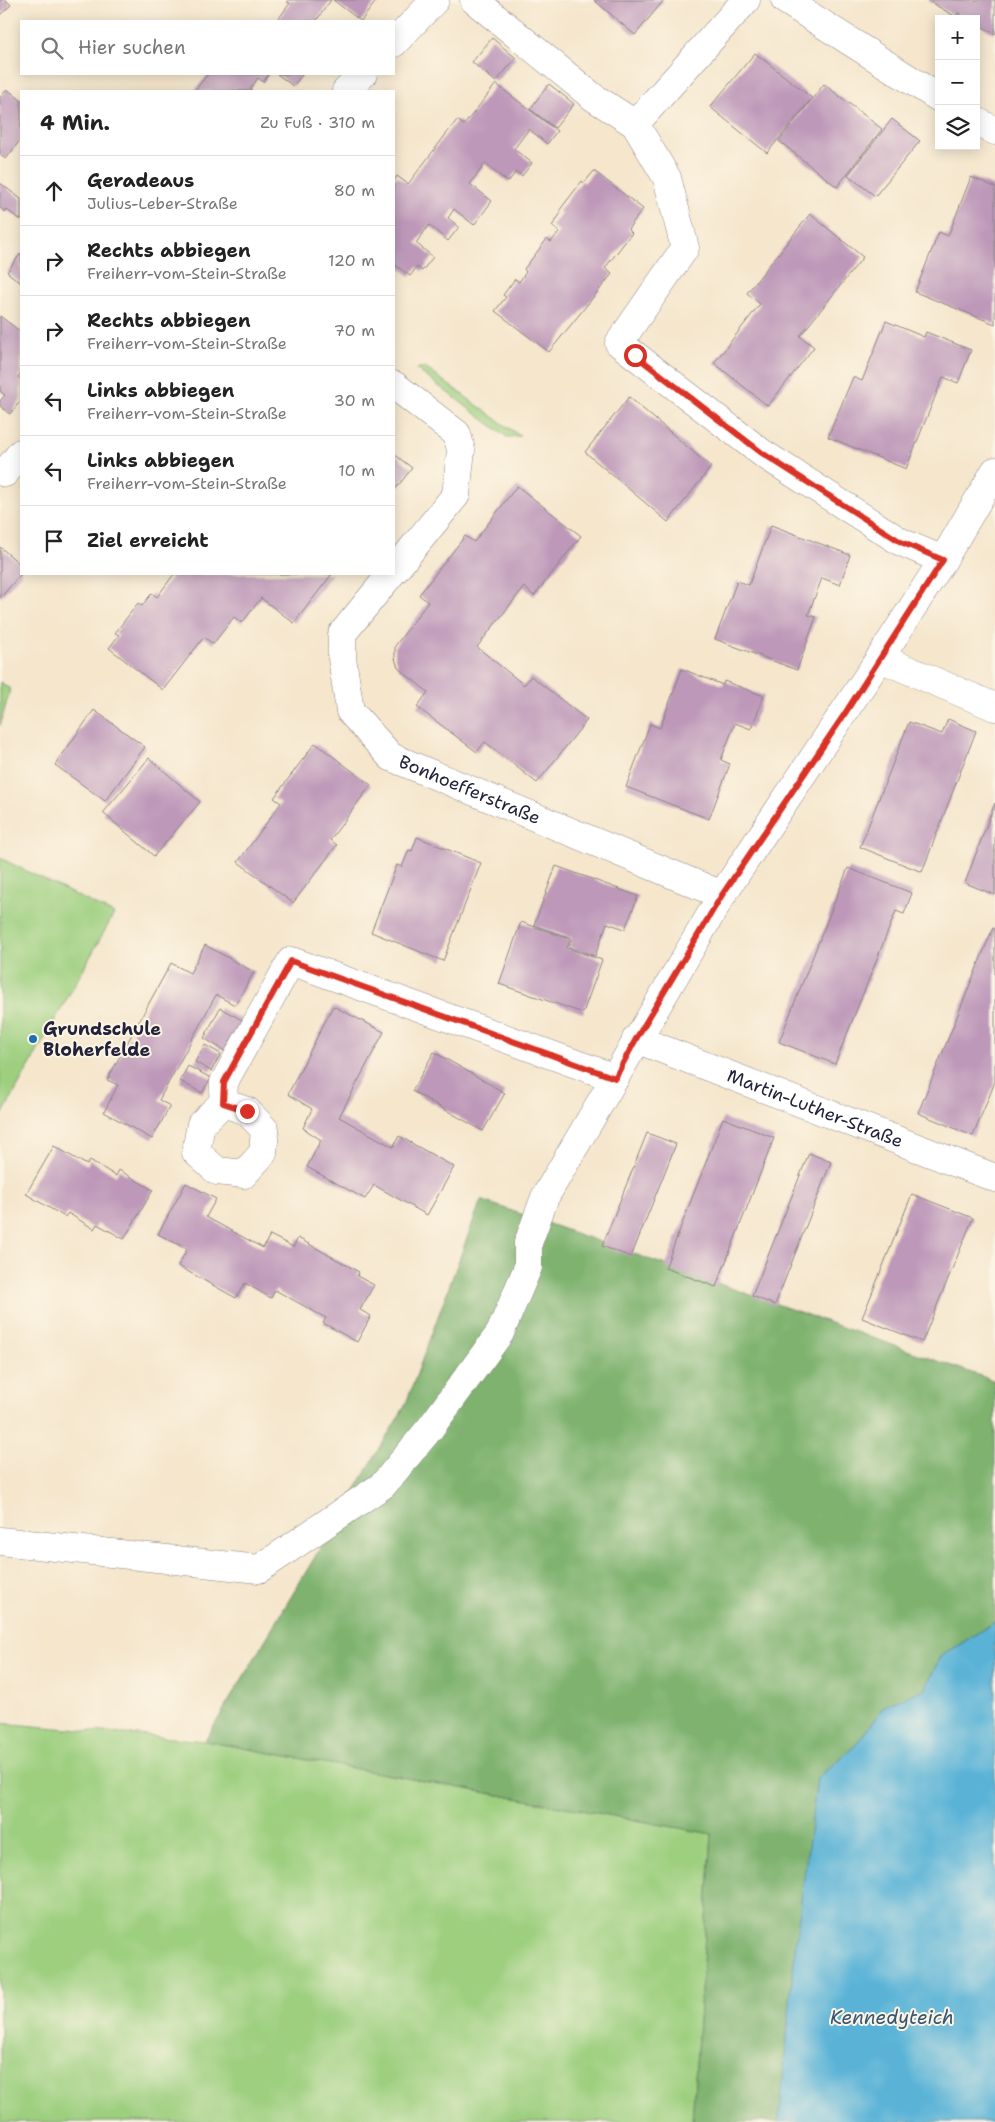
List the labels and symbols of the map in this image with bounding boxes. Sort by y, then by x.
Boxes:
route start [624,344,647,367]
street label: Bonhoefferstraße [395,750,544,830]
place label: Grundschule Bloherfelde [43,1017,161,1062]
marker: Grundschule Bloherfelde [27,1033,39,1045]
street label: Martin-Luther-Straße [724,1063,906,1153]
route end [236,1100,259,1123]
water label: Kennedyteich [830,2005,954,2030]

